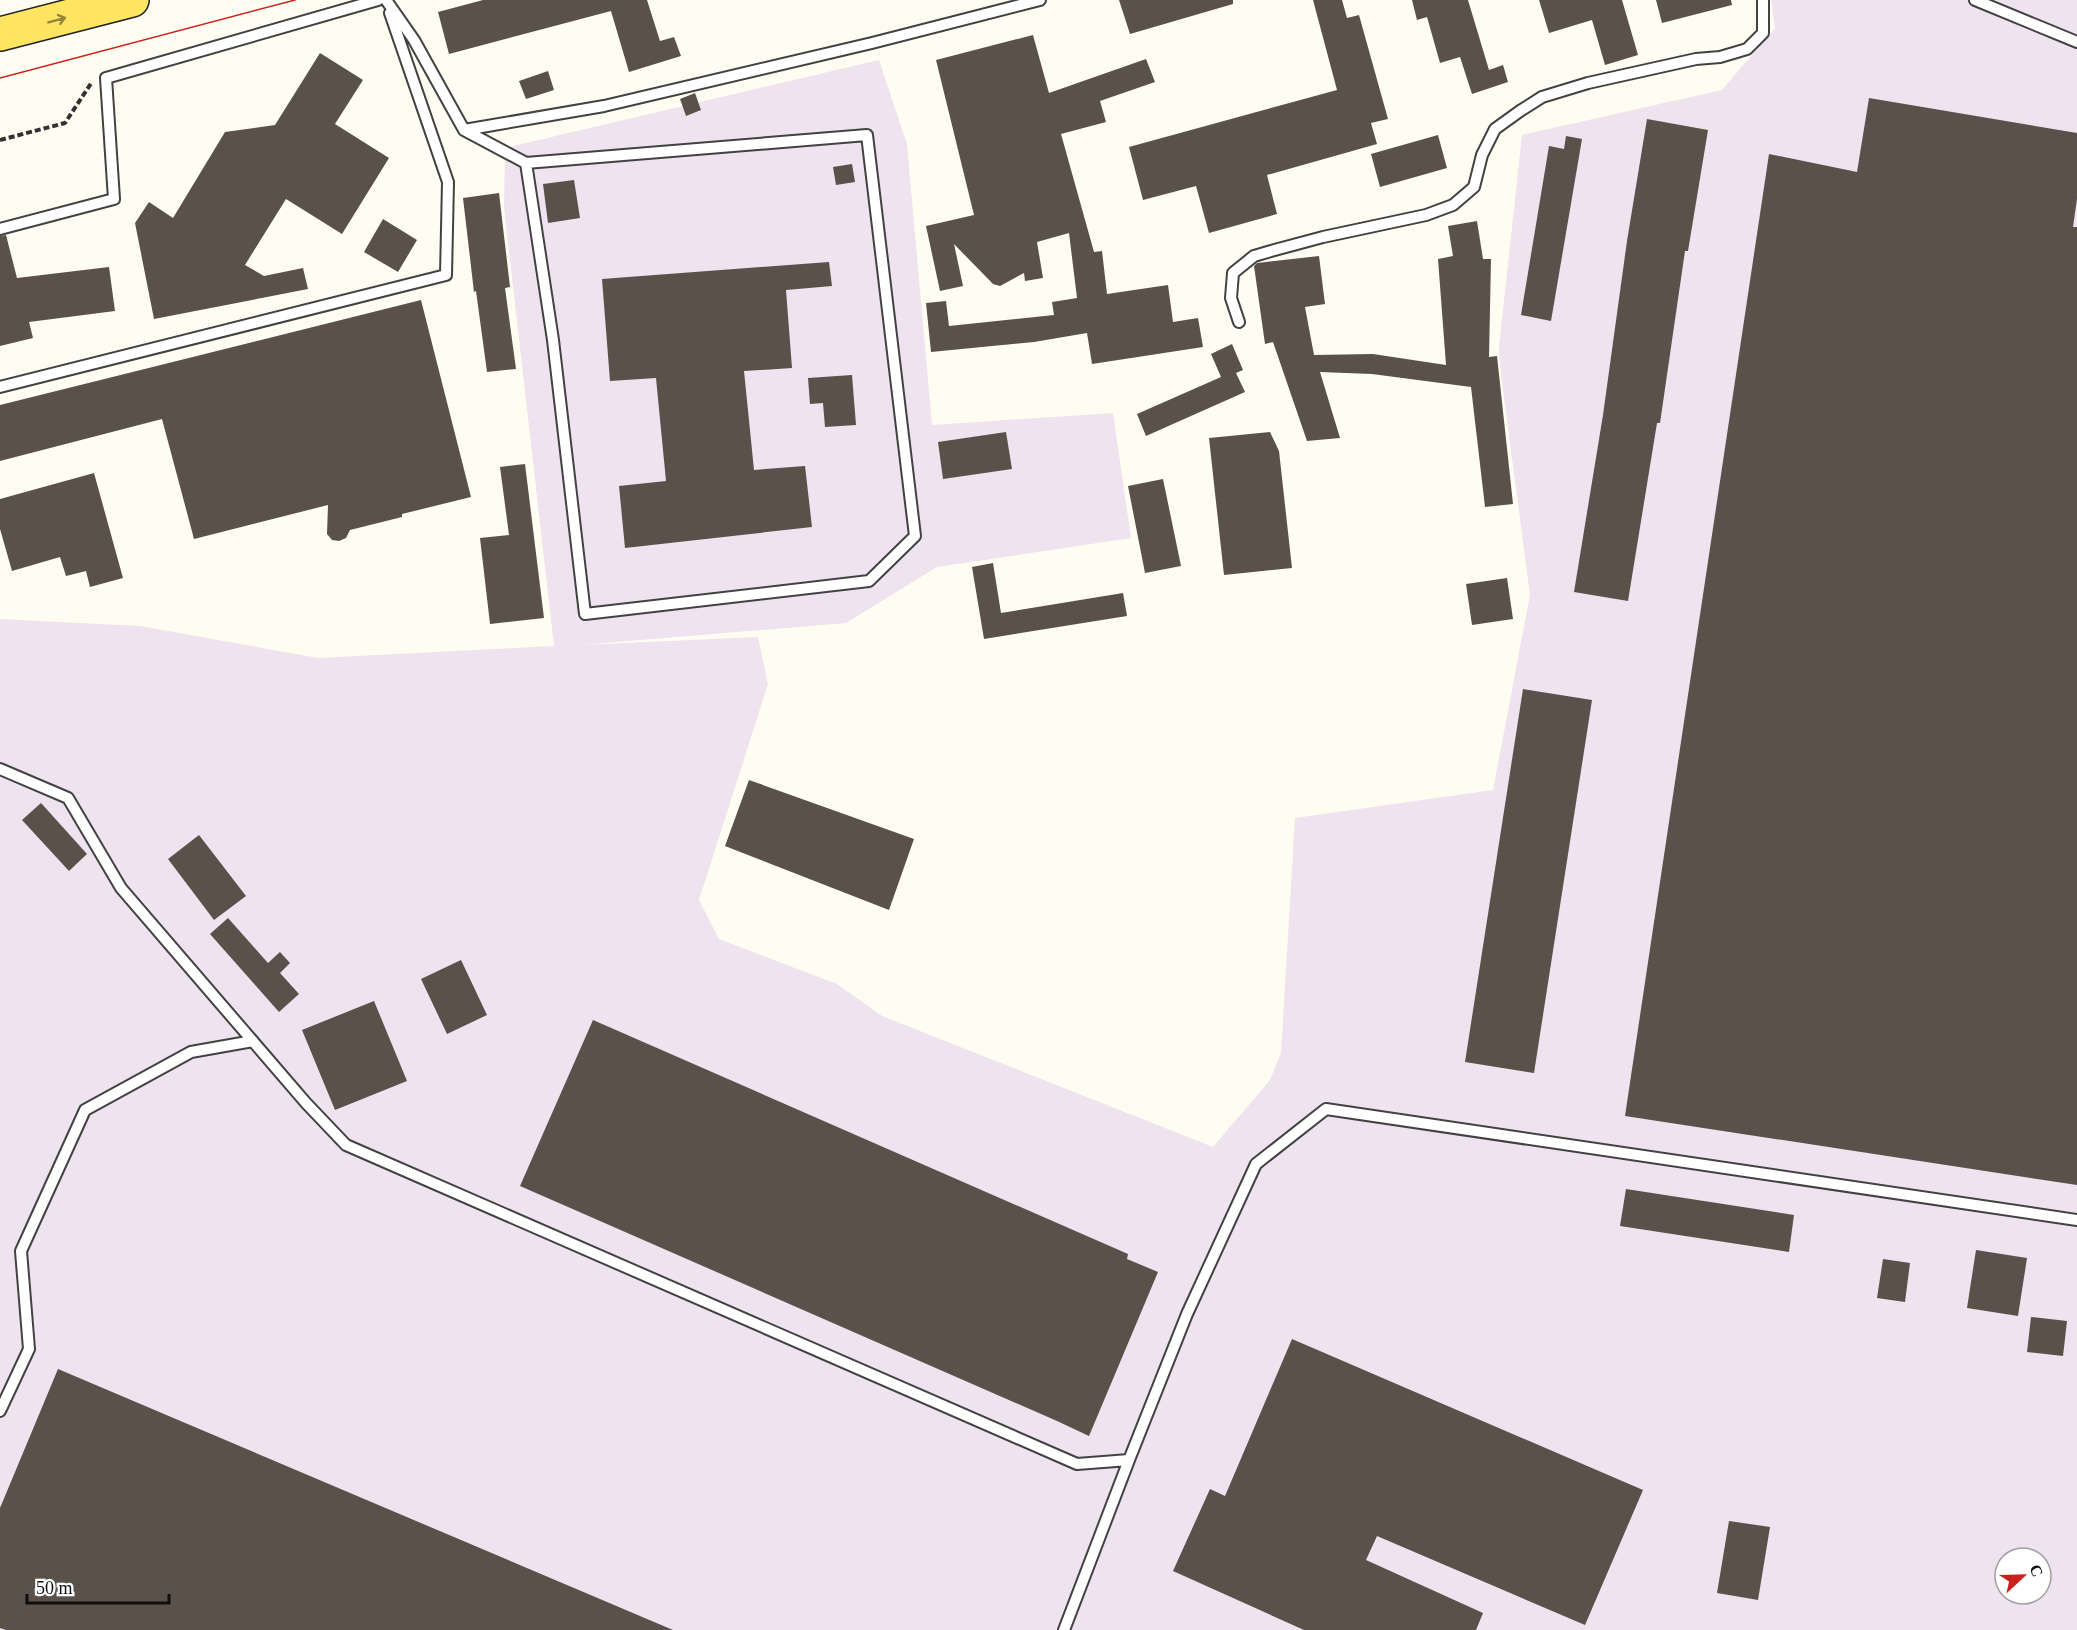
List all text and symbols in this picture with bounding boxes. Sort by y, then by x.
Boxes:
one-way arrow [47,13,66,25]
north arrow [1993,1546,2053,1606]
text: С [2026,1562,2046,1579]
scale bar [27,1567,170,1605]
text: 50 m [36,1578,73,1598]

